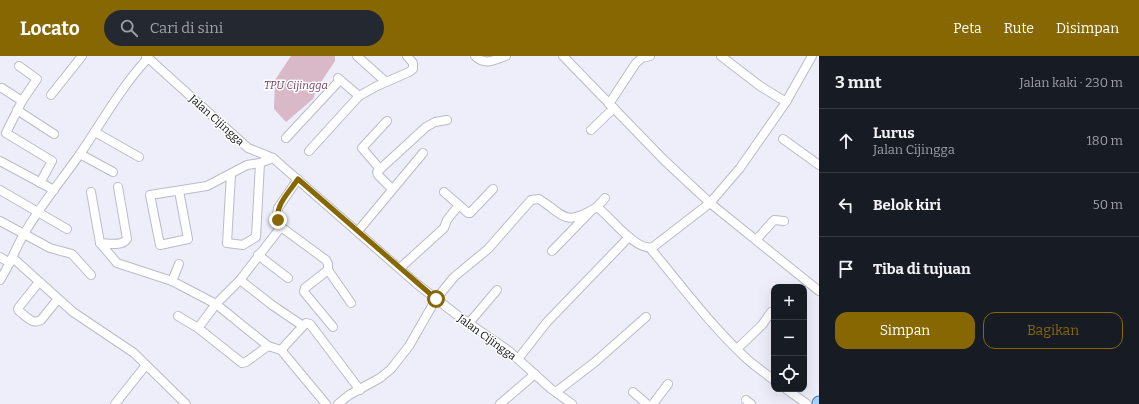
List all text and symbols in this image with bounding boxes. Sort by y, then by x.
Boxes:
search box [104,10,384,46]
text: Locato [20,17,80,40]
icon: search [118,17,140,39]
text: Cari di sini [150,19,223,37]
text: Peta [953,20,982,37]
text: Rute [1004,20,1034,37]
text: Disimpan [1056,20,1119,37]
text: 3 mnt [835,72,882,93]
text: Jalan kaki · 230 m [1019,75,1123,90]
park label: TPU Cijingga [264,79,328,92]
street label: Jalan Cijingga [186,92,247,148]
text: Lurus [873,124,915,142]
icon: ahead [835,130,857,152]
text: 180 m [1087,133,1123,148]
text: Jalan Cijingga [873,142,955,157]
icon: left [835,194,857,216]
text: Belok kiri [873,196,941,214]
text: 50 m [1093,197,1123,212]
route end [269,211,287,229]
icon: arrive [835,258,857,280]
text: Tiba di tujuan [873,260,971,278]
map controls [771,284,807,392]
button: + [771,284,807,320]
route start [427,290,445,308]
street label: Jalan Cijingga [454,311,519,363]
button: Simpan [835,312,975,349]
button: Bagikan [983,312,1123,349]
button: − [771,320,807,356]
button: locate [771,356,807,392]

